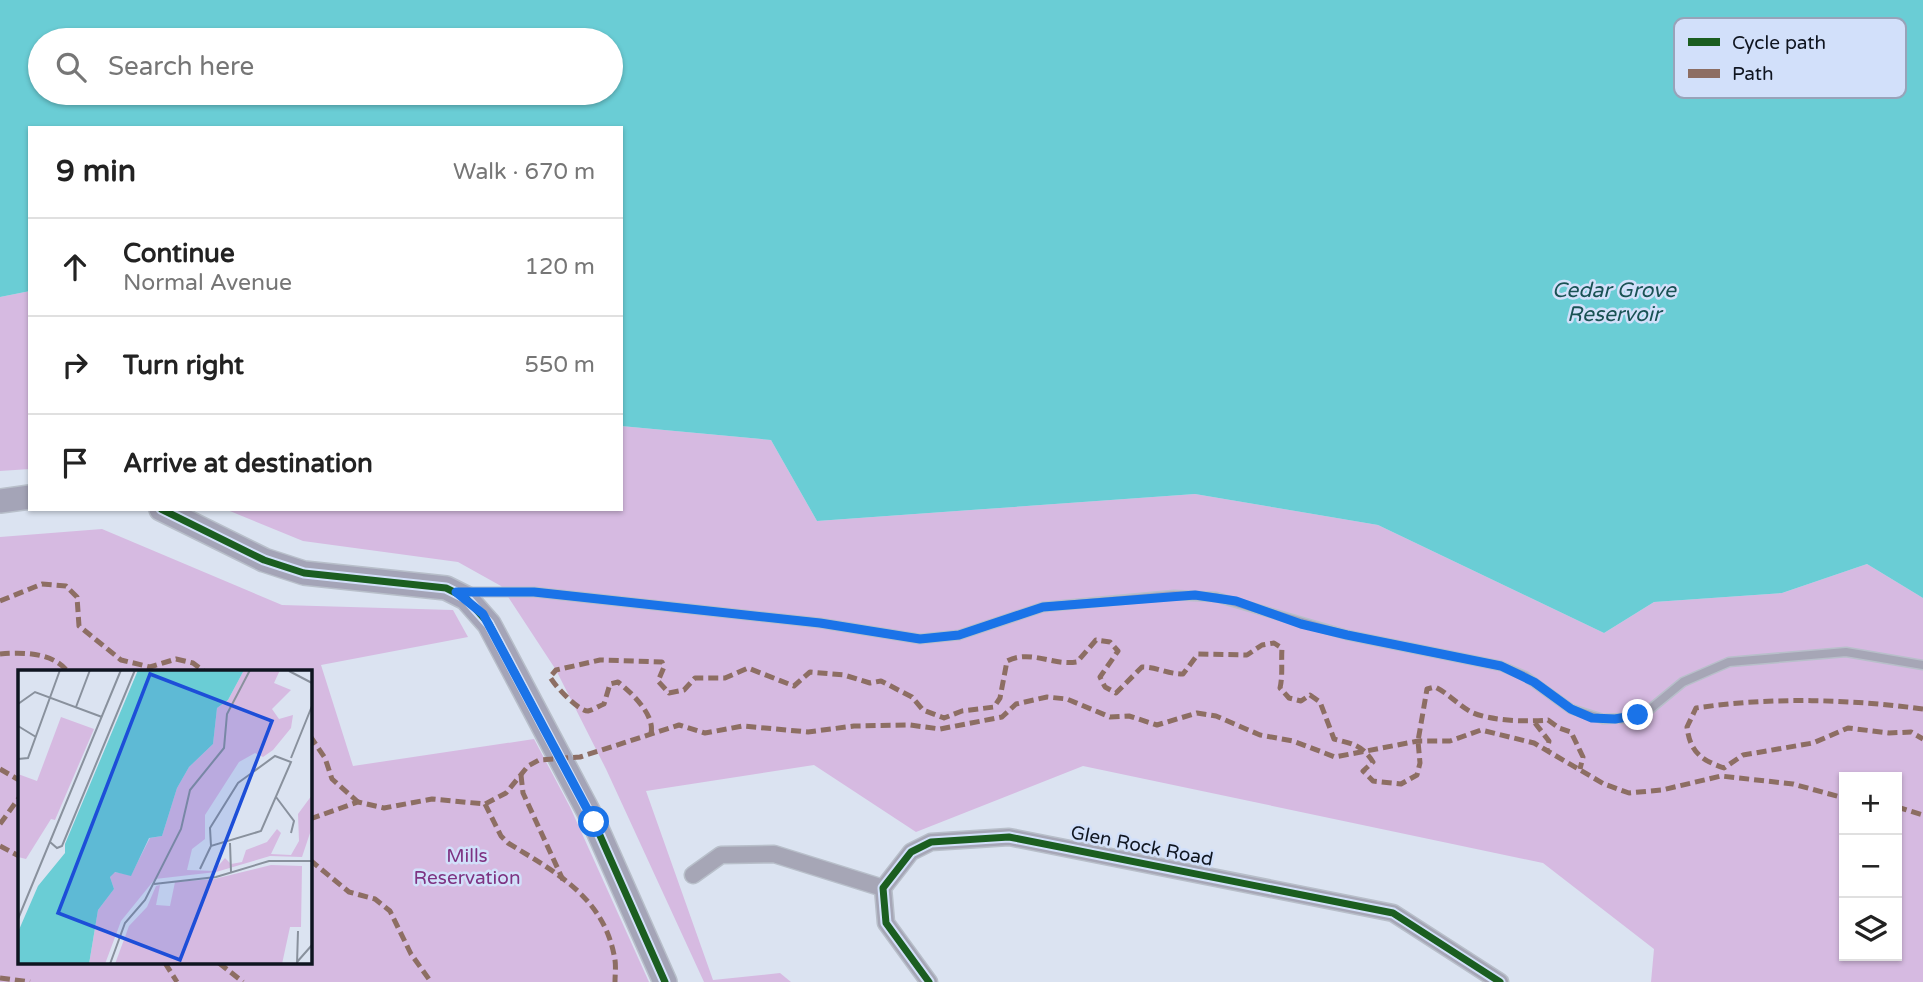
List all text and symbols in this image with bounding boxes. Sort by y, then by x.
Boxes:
legend [1674,18,1906,98]
search box [28,28,623,105]
text: Cycle path [1732,32,1826,54]
icon: search [52,48,90,86]
text: Search here [108,51,254,82]
text: Path [1732,63,1774,85]
text: 9 min [56,153,136,190]
text: Walk · 670 m [453,158,595,186]
text: Continue [123,238,235,269]
icon: ahead [56,248,94,286]
text: 120 m [525,253,595,281]
text: Normal Avenue [123,269,292,297]
water label: Cedar Grove Reservoir [1552,278,1677,327]
icon: right [56,346,94,384]
text: Turn right [123,350,244,381]
text: 550 m [525,351,595,379]
icon: arrive [56,444,94,482]
text: Arrive at destination [123,448,373,479]
inset map [18,670,312,964]
route end [1622,699,1653,730]
map controls [1839,772,1902,961]
button: + [1839,772,1902,835]
route start [578,806,609,837]
street label: Glen Rock Road [1069,821,1215,871]
button: − [1839,835,1902,898]
park label: Mills Reservation [414,845,520,889]
button: layers [1839,898,1902,961]

